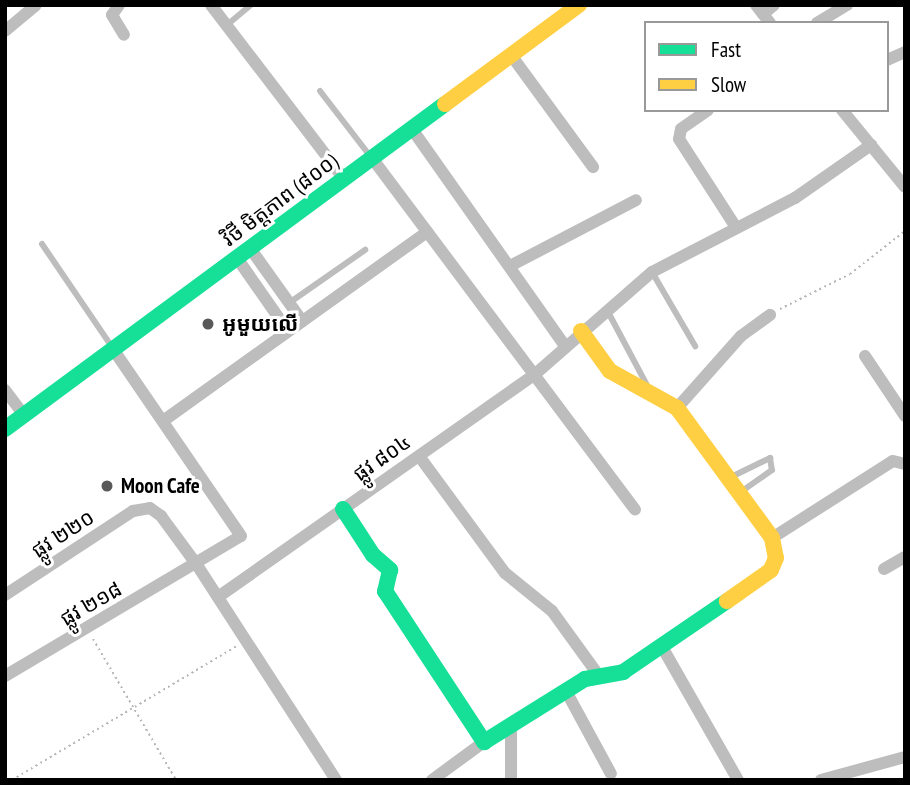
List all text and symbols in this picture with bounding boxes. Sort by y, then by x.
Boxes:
legend [644,21,889,112]
text: Fast [711,36,741,63]
text: Slow [711,71,746,98]
street label: វិថី មិត្តភាព (៨០០) [217,148,343,252]
place label: អូមួយលេី [222,311,298,337]
marker: អូមួយលេី [200,316,216,332]
street label: ផ្លូវ ៨០៤ [348,429,416,487]
place label: Moon Cafe [121,473,200,499]
marker: Moon Cafe [99,478,115,494]
street label: ផ្លូវ ២២០ [27,504,99,564]
street label: ផ្លូវ ២១៨ [56,576,126,632]

